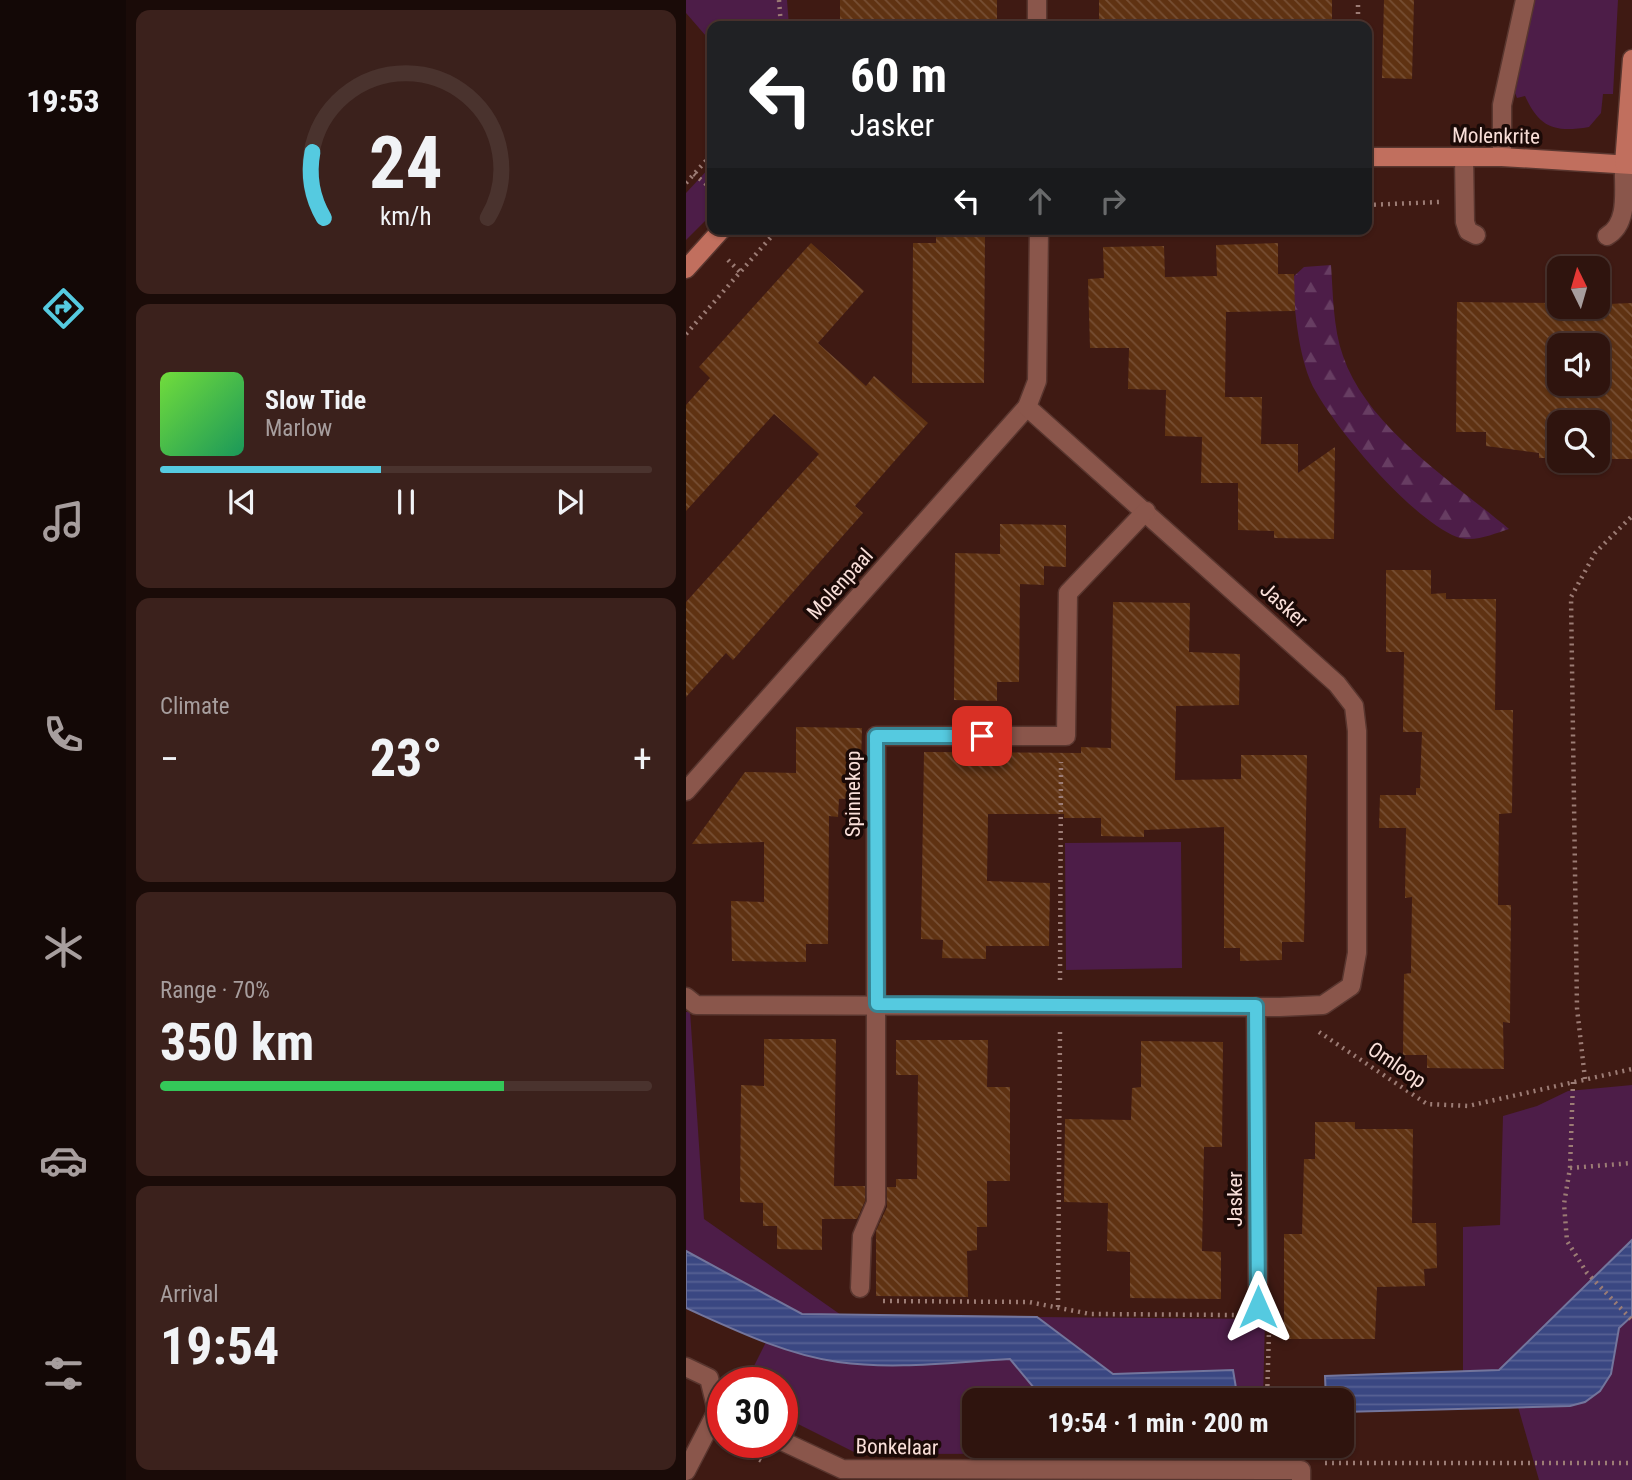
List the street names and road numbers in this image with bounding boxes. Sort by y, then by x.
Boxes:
street label: Molenkrite [1452,123,1540,149]
street label: Molenpaal [802,544,878,624]
street label: Jasker [1255,578,1313,632]
street label: Spinnekop [841,751,865,837]
street label: Omloop [1363,1037,1431,1093]
street label: Jasker [1223,1171,1247,1227]
street label: Bonkelaar [855,1434,939,1460]

